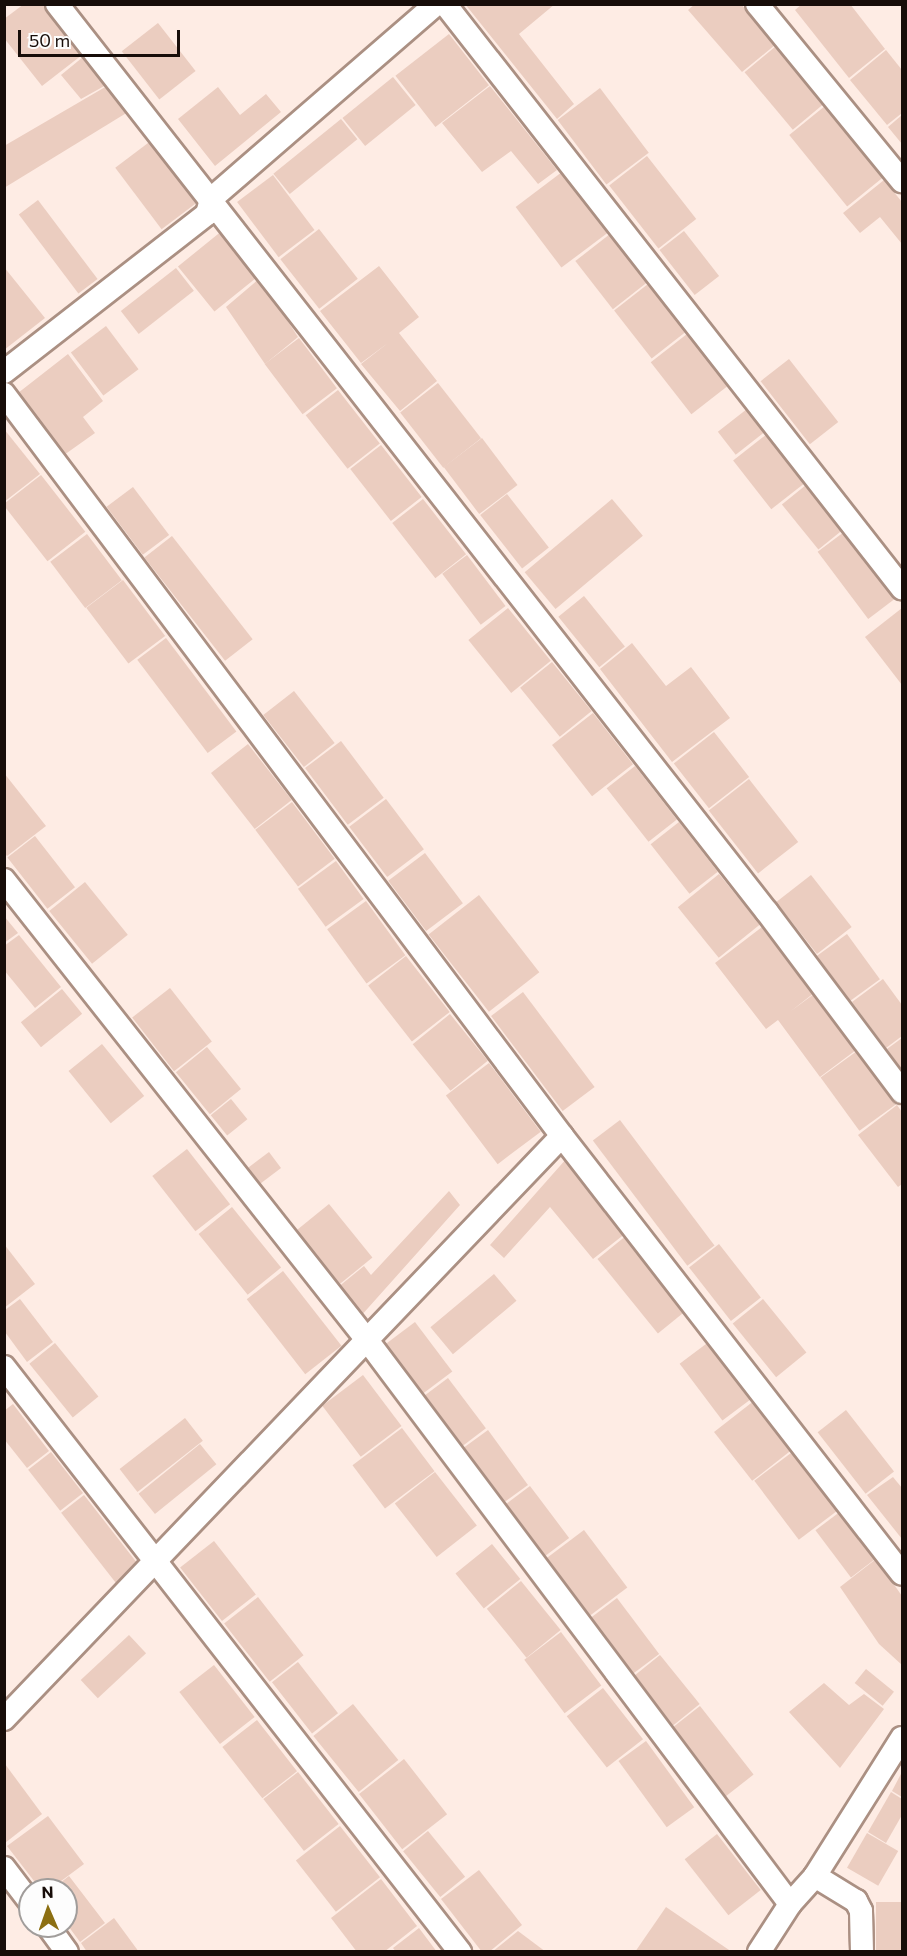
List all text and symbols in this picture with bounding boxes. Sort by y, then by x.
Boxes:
scale bar [21,18,183,56]
text: 50 m [29,29,70,51]
north arrow [18,1878,78,1938]
text: N [41,1882,54,1901]

